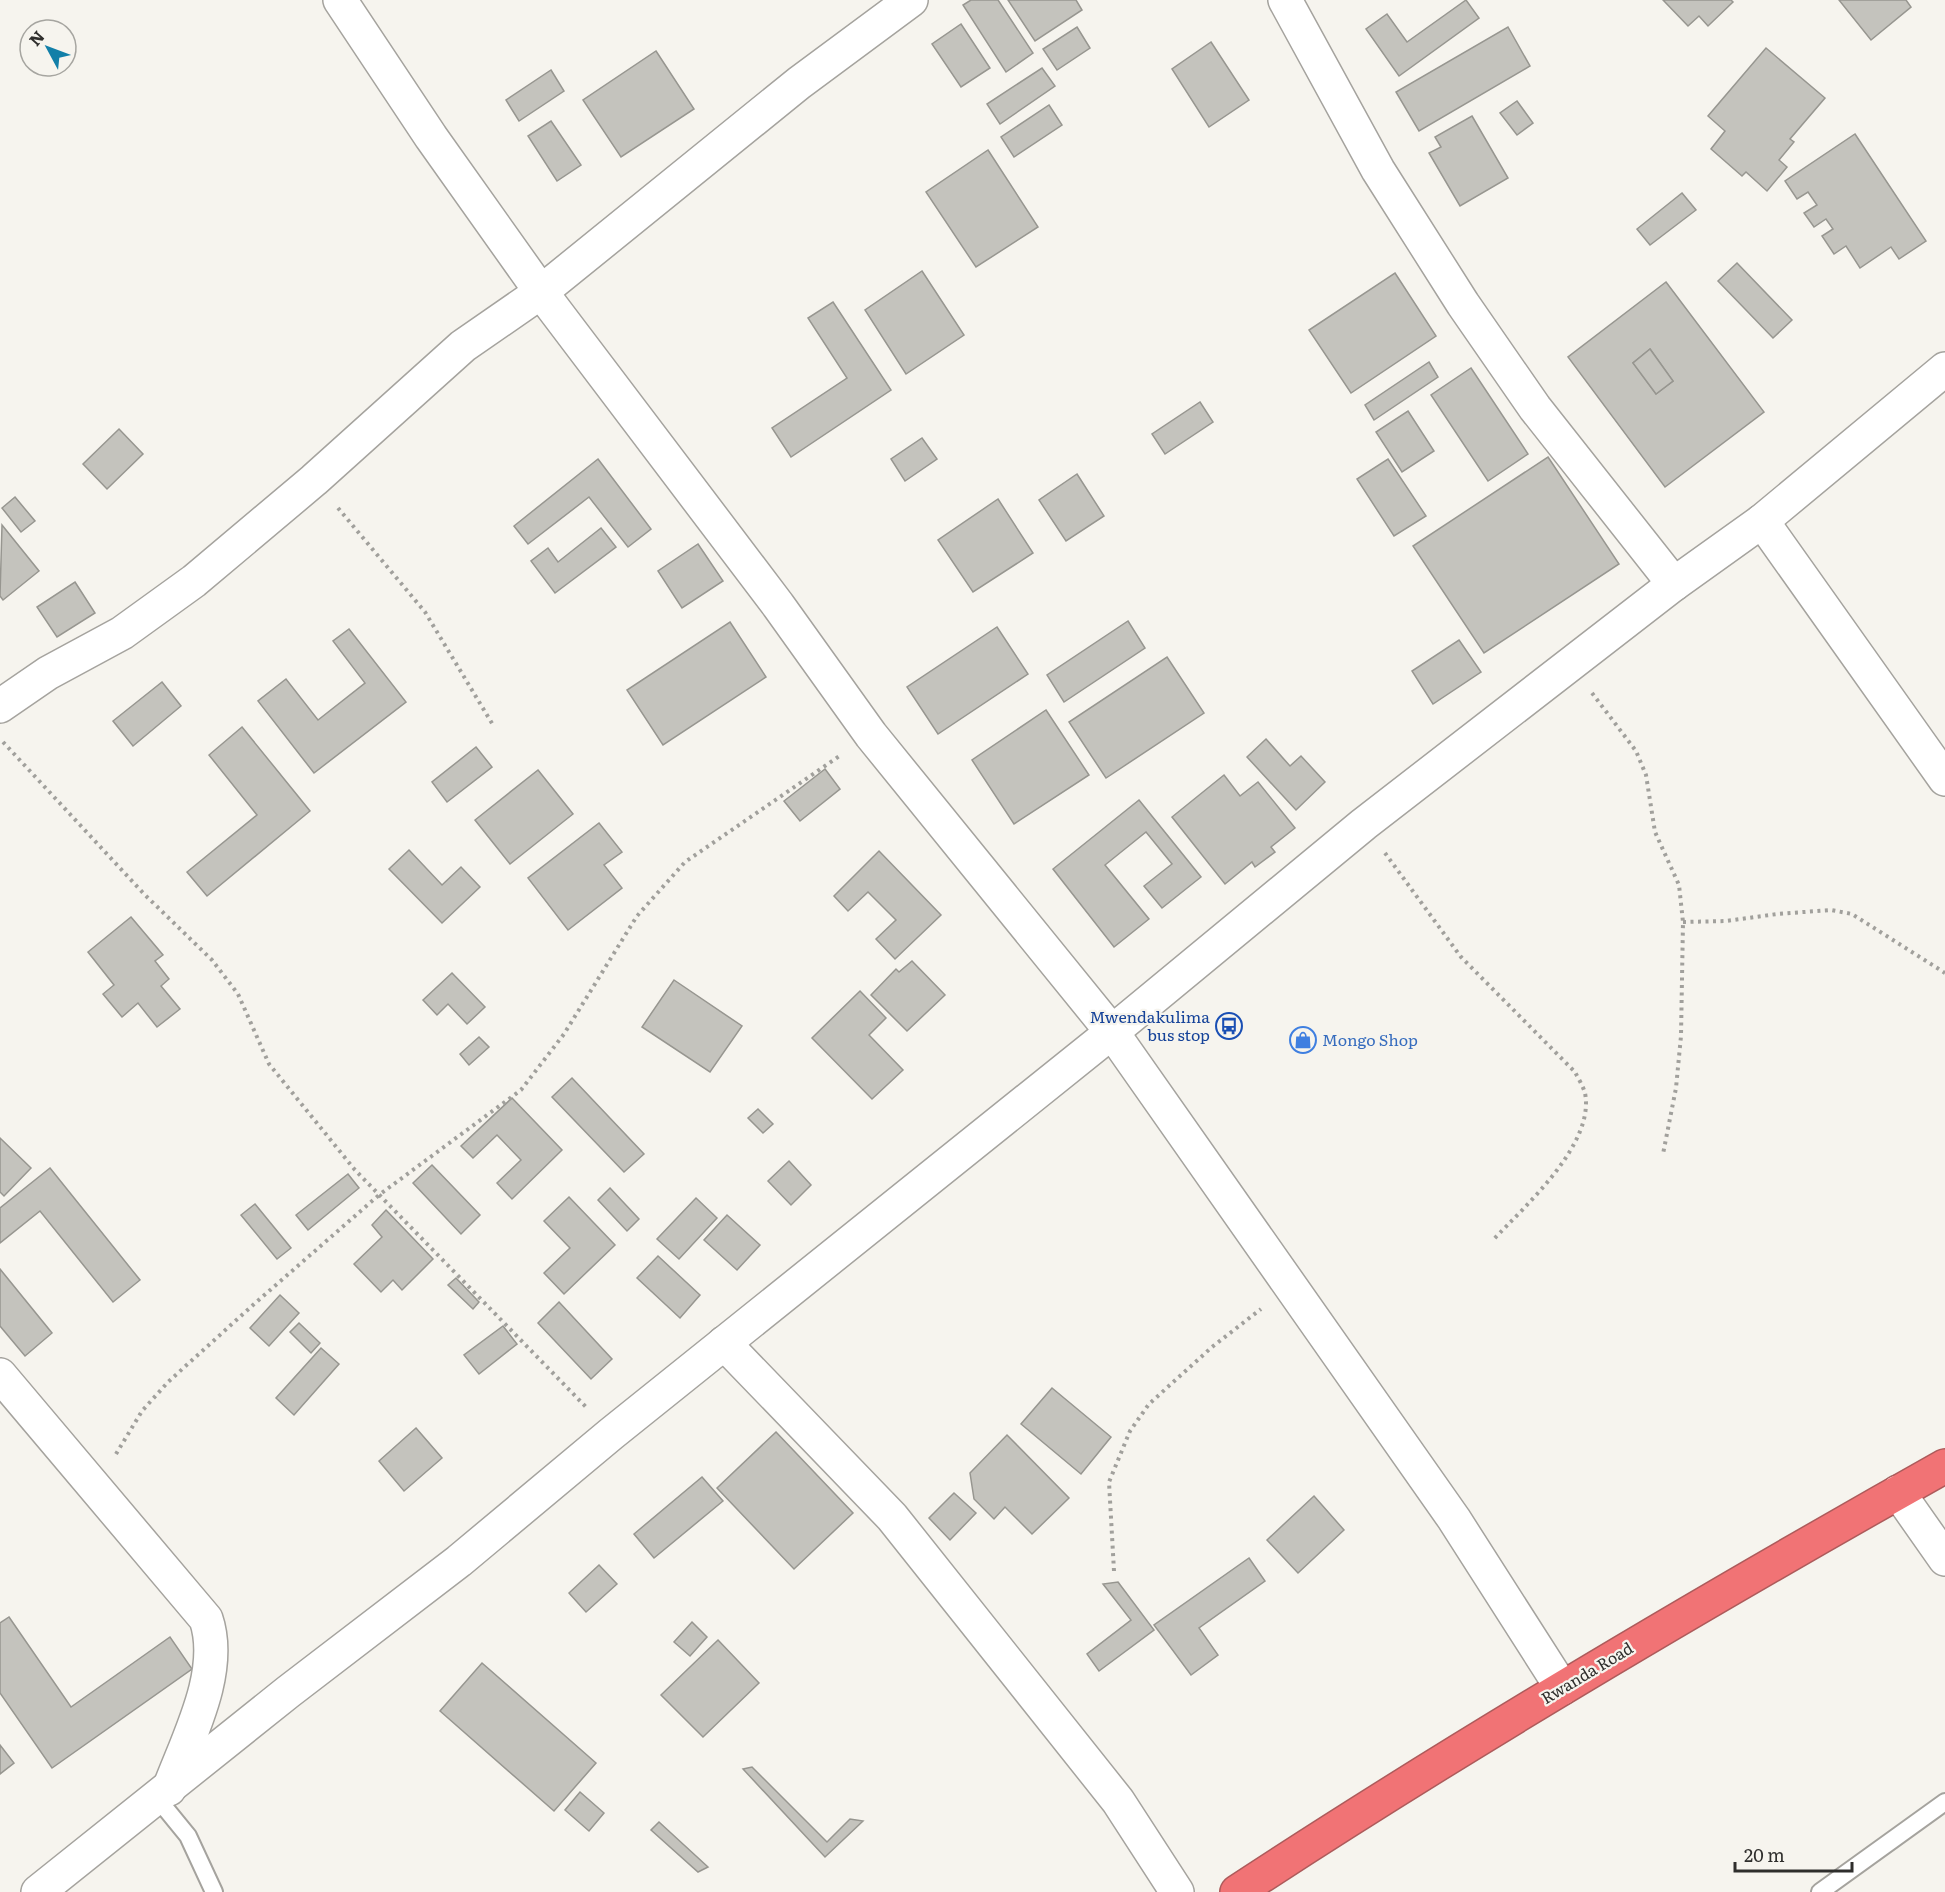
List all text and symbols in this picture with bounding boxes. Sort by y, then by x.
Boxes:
north arrow [18,18,78,78]
text: N [22,25,49,50]
place label: Mwendakulima bus stop [1089,1004,1210,1046]
bus stop icon: Mwendakulima bus stop [1214,1011,1244,1041]
shop icon: Mongo Shop [1288,1025,1318,1055]
place label: Mongo Shop [1322,1027,1418,1051]
street label: Rwanda Road [1536,1635,1637,1709]
scale bar [1735,1835,1852,1873]
text: 20 m [1744,1841,1785,1868]

